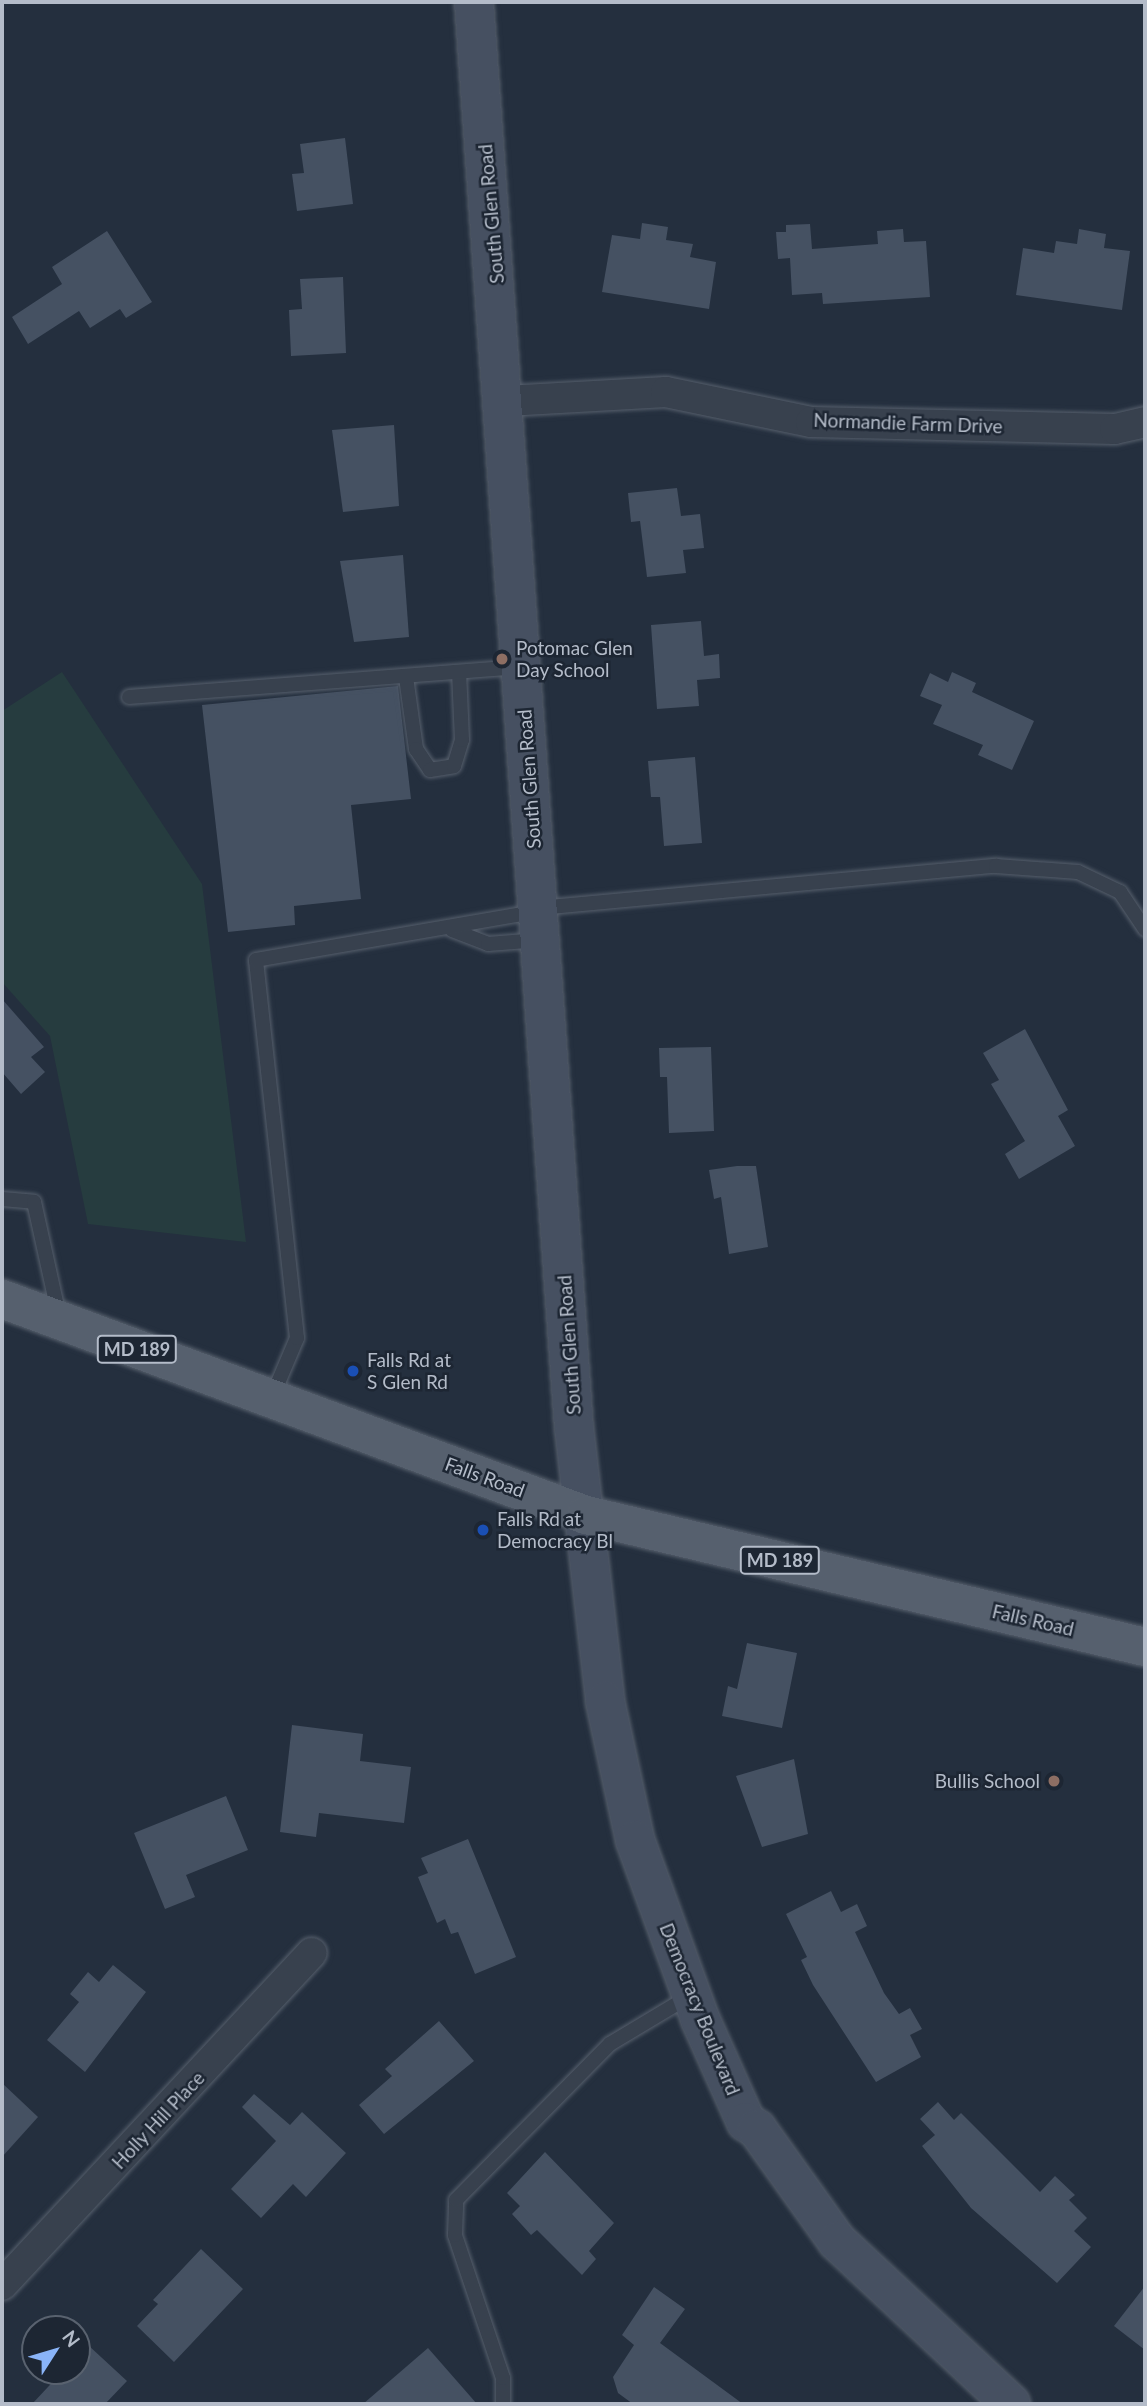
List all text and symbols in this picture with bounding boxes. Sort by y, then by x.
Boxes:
street label: South Glen Road [474,143,508,285]
street label: Normandie Farm Drive [813,408,1003,438]
place label: Potomac Glen Day School [516,637,633,681]
marker: Potomac Glen Day School [494,651,510,667]
street label: South Glen Road [513,708,545,850]
street label: South Glen Road [553,1274,585,1416]
road number: MD 189 [97,1334,177,1364]
place label: Falls Rd at S Glen Rd [367,1349,451,1393]
marker: Falls Rd at S Glen Rd [345,1363,361,1379]
street label: Falls Road [442,1452,528,1502]
place label: Falls Rd at Democracy Bl [497,1508,613,1552]
marker: Falls Rd at Democracy Bl [475,1522,491,1538]
road number: MD 189 [740,1546,820,1574]
street label: Falls Road [990,1600,1076,1640]
place label: Bullis School [935,1770,1040,1792]
marker: Bullis School [1046,1773,1062,1789]
street label: Democracy Boulevard [655,1920,745,2098]
street label: Holly Hill Place [107,2066,209,2174]
north arrow [21,2315,91,2385]
text: N [58,2325,85,2351]

